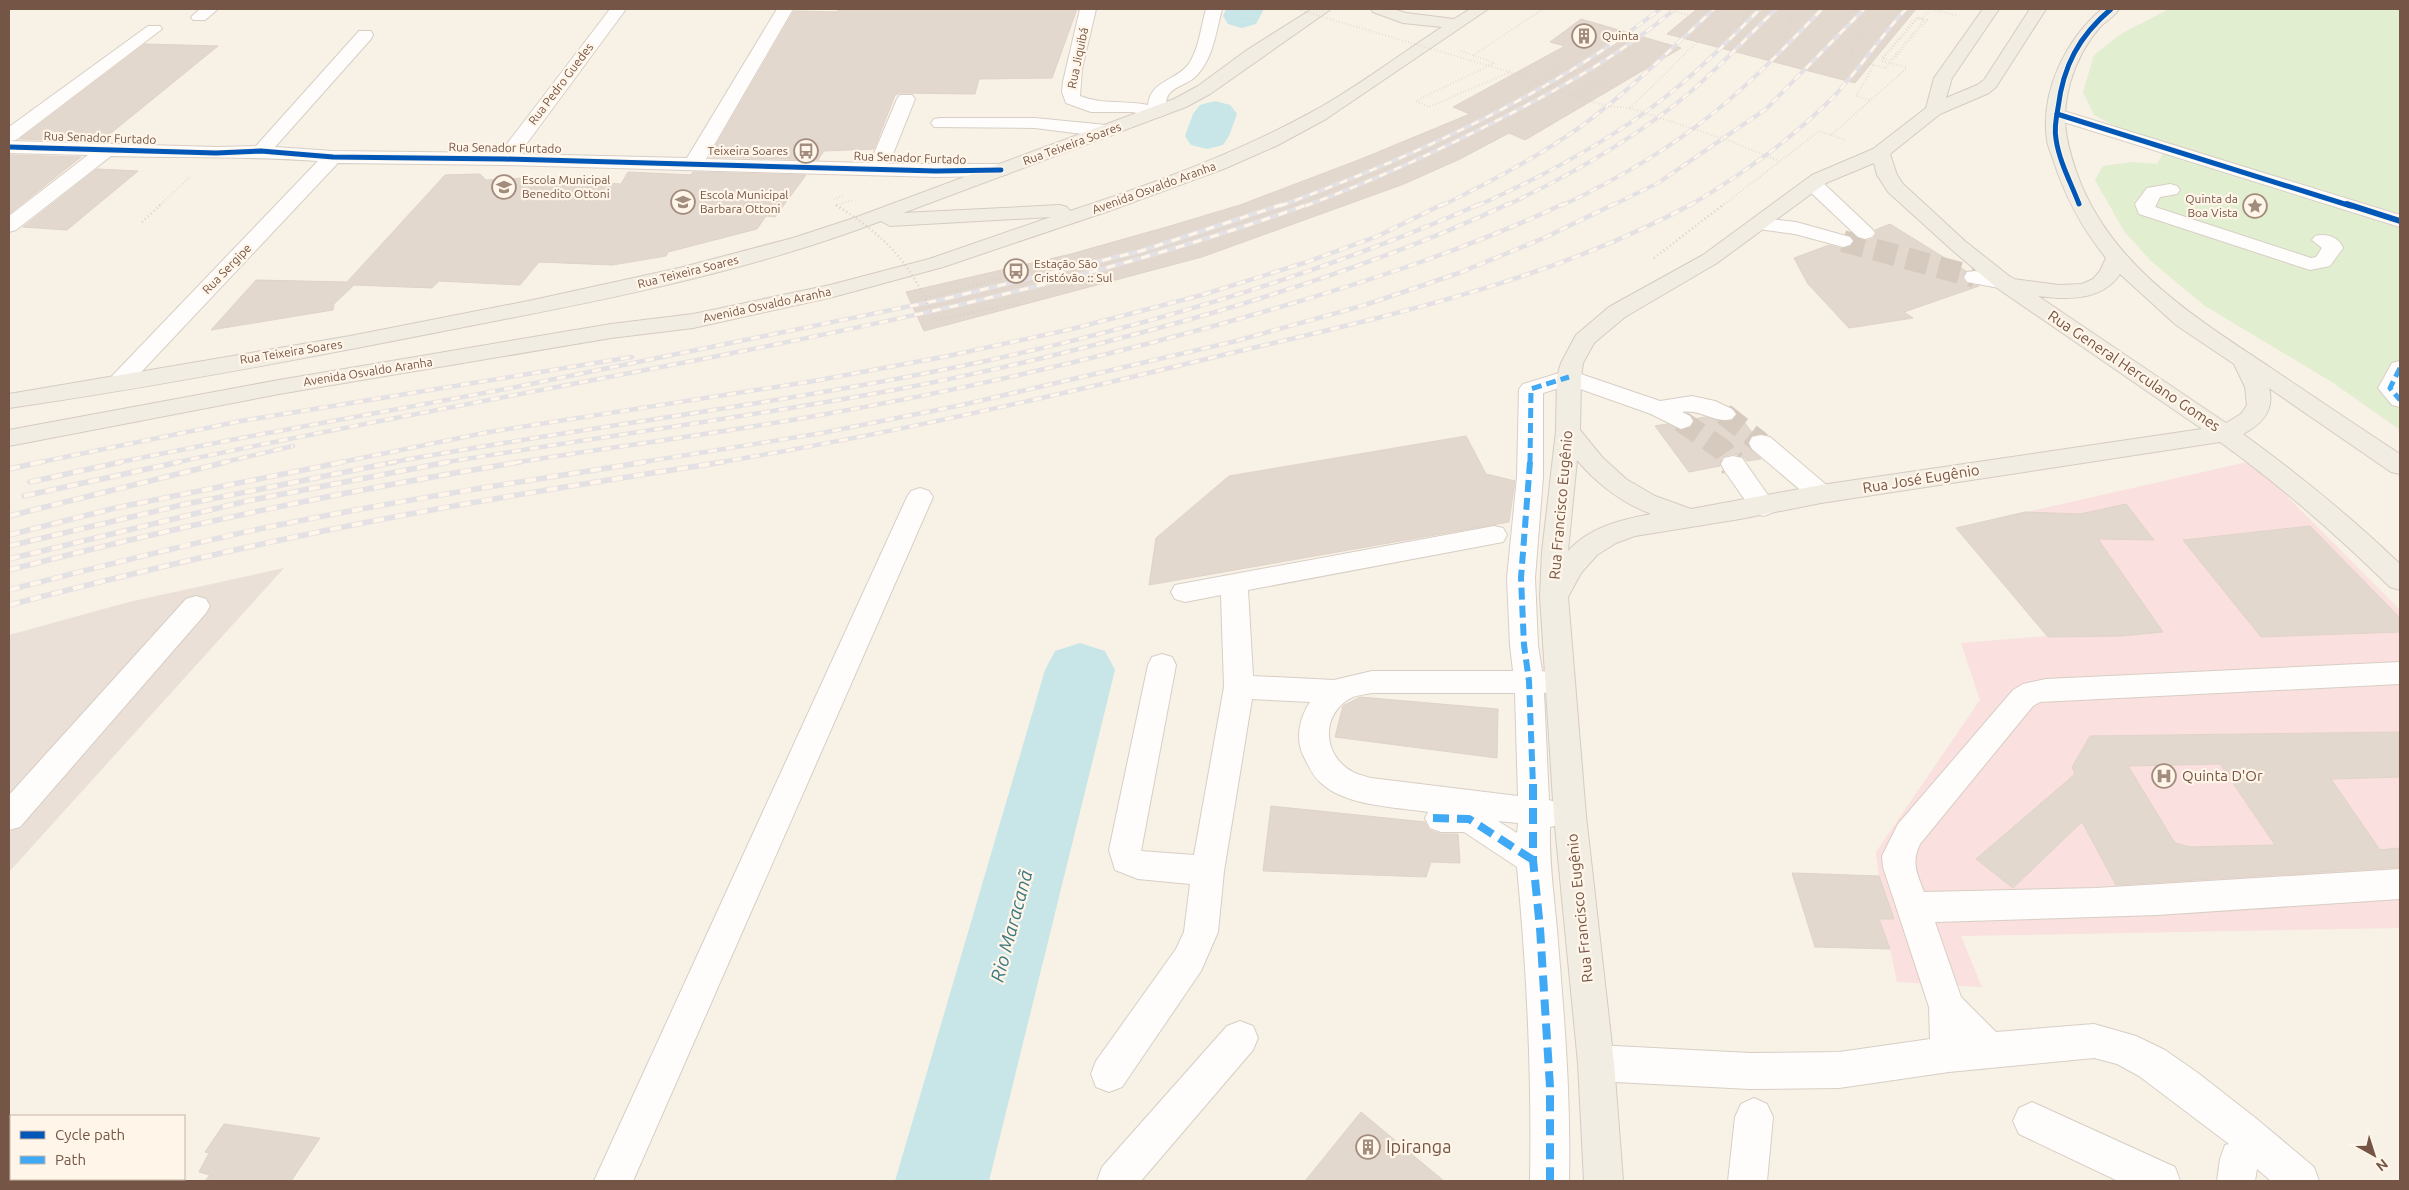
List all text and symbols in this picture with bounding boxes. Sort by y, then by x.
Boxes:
building icon: Quinta [1571,23,1597,49]
street label: Rua Jiquibá [1065,26,1090,90]
place label: Quinta [1602,29,1639,42]
street label: Rua Pedro Guedes [526,40,595,127]
street label: Rua Teixeira Soares [1021,120,1123,167]
street label: Rua Senador Furtado [43,129,157,146]
bus stop icon: Teixeira Soares [793,138,819,164]
street label: Rua Senador Furtado [448,140,562,155]
place label: Teixeira Soares [708,144,788,157]
street label: Rua Senador Furtado [853,149,967,166]
street label: Avenida Osvaldo Aranha [1090,159,1217,216]
place label: Escola Municipal Benedito Ottoni [522,173,610,200]
school or university icon: Escola Municipal Benedito Ottoni [491,174,517,200]
place label: Escola Municipal Barbara Ottoni [700,188,788,215]
school or university icon: Escola Municipal Barbara Ottoni [670,189,696,215]
place label: Quinta da Boa Vista [2185,192,2238,219]
place icon: Quinta da Boa Vista [2242,193,2268,219]
street label: Rua Sergipe [200,241,254,296]
street label: Rua Teixeira Soares [636,253,740,290]
place label: Estação São Cristóvão :: Sul [1034,257,1112,284]
bus stop icon: Estação São Cristóvão :: Sul [1003,258,1029,284]
street label: Avenida Osvaldo Aranha [702,285,832,324]
street label: Rua General Herculano Gomes [2045,307,2223,435]
street label: Rua Teixeira Soares [239,337,343,366]
street label: Avenida Osvaldo Aranha [302,355,433,388]
street label: Rua Francisco Eugênio [1546,430,1575,580]
street label: Rua José Eugênio [1861,461,1981,496]
hospital icon: Quinta D'Or [2151,763,2177,789]
place label: Quinta D'Or [2182,767,2263,784]
street label: Rua Francisco Eugênio [1563,833,1596,983]
water label: Rio Maracanã [986,867,1037,984]
legend [10,1115,185,1180]
text: Cycle path [55,1126,125,1143]
north arrow [2349,1130,2399,1180]
building icon: Ipiranga [1355,1134,1381,1160]
place label: Ipiranga [1386,1136,1451,1156]
text: Path [55,1151,86,1168]
text: N [2373,1156,2391,1175]

